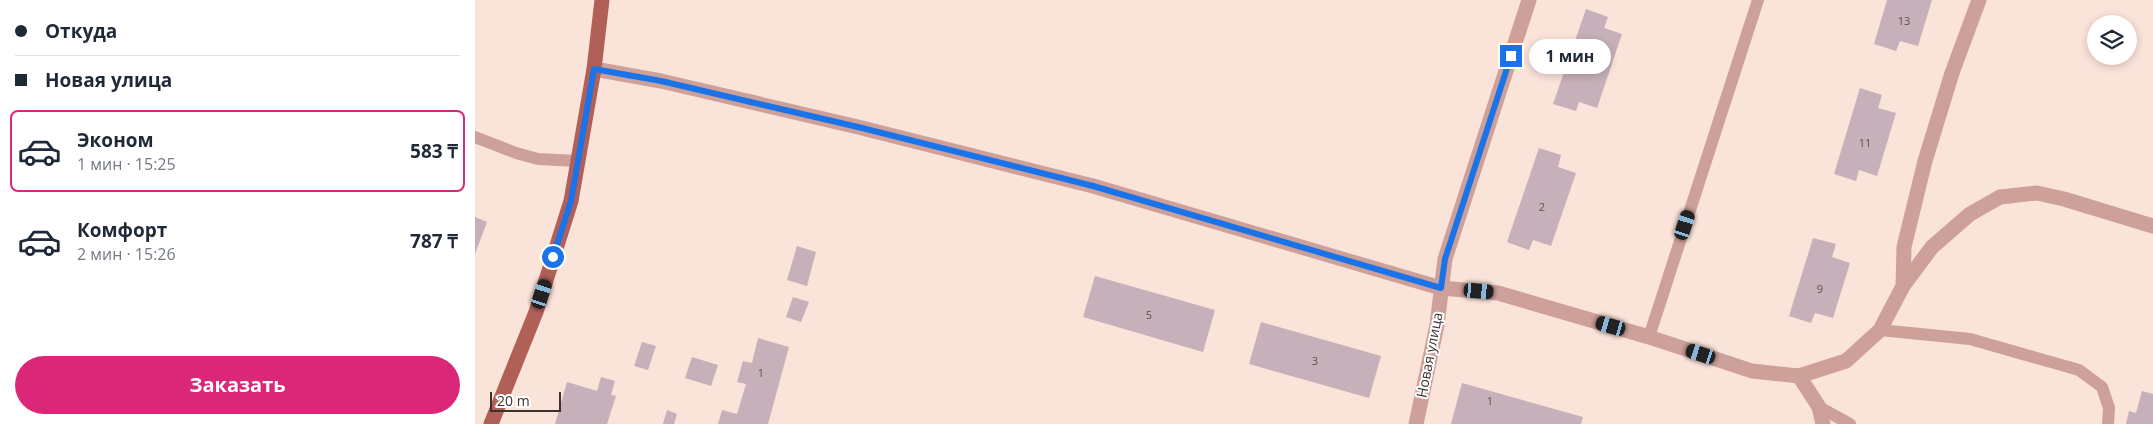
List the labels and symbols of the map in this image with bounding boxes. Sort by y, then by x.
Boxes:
house number: 13 [1898,13,1910,28]
callout: 1 мин [1529,38,1611,74]
route end [1500,45,1522,67]
house number: 11 [1859,135,1871,150]
house number: 2 [1539,199,1545,214]
car [1673,208,1696,242]
route start [542,246,564,268]
car [530,277,553,311]
house number: 9 [1817,281,1823,296]
car [1463,282,1494,300]
house number: 5 [1146,307,1152,322]
street label: Новая улица [1411,311,1447,399]
car [1594,315,1627,337]
car [1684,342,1717,366]
house number: 3 [1312,353,1318,368]
house number: 1 [758,365,764,380]
scale bar [490,389,561,412]
house number: 1 [1487,393,1493,408]

